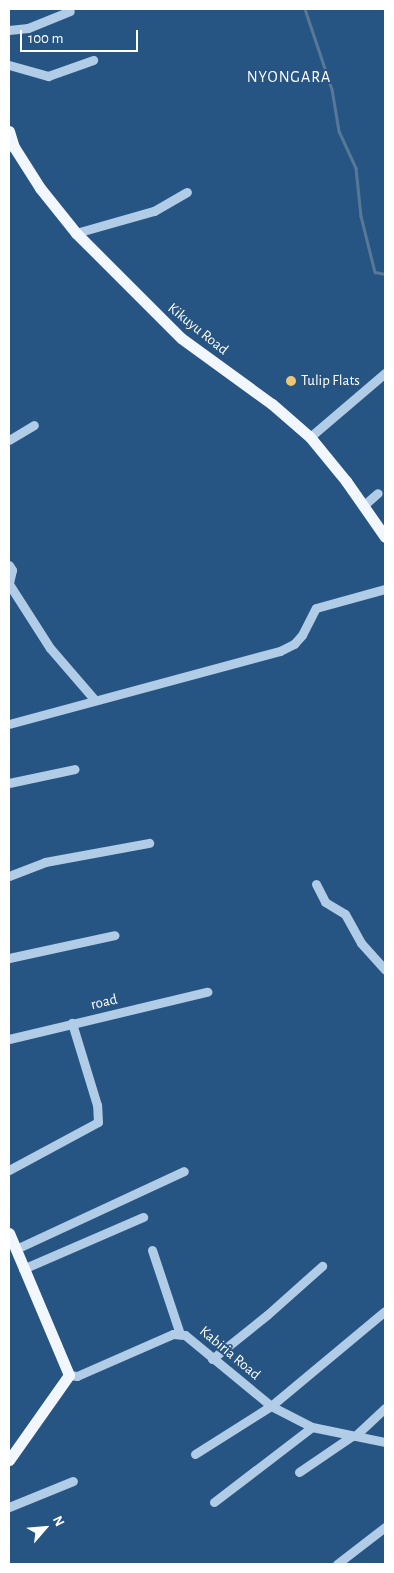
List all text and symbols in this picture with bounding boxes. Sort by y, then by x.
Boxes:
scale bar [22,20,140,52]
text: 100 m [28,31,63,46]
district label: NYONGARA [246,67,332,87]
street label: Kikuyu Road [164,299,232,359]
place label: Tulip Flats [301,372,360,390]
marker: Tulip Flats [285,375,297,387]
street label: road [89,990,119,1014]
street label: Kabiria Road [196,1322,264,1384]
north arrow [20,1503,70,1553]
text: N [50,1514,67,1529]

